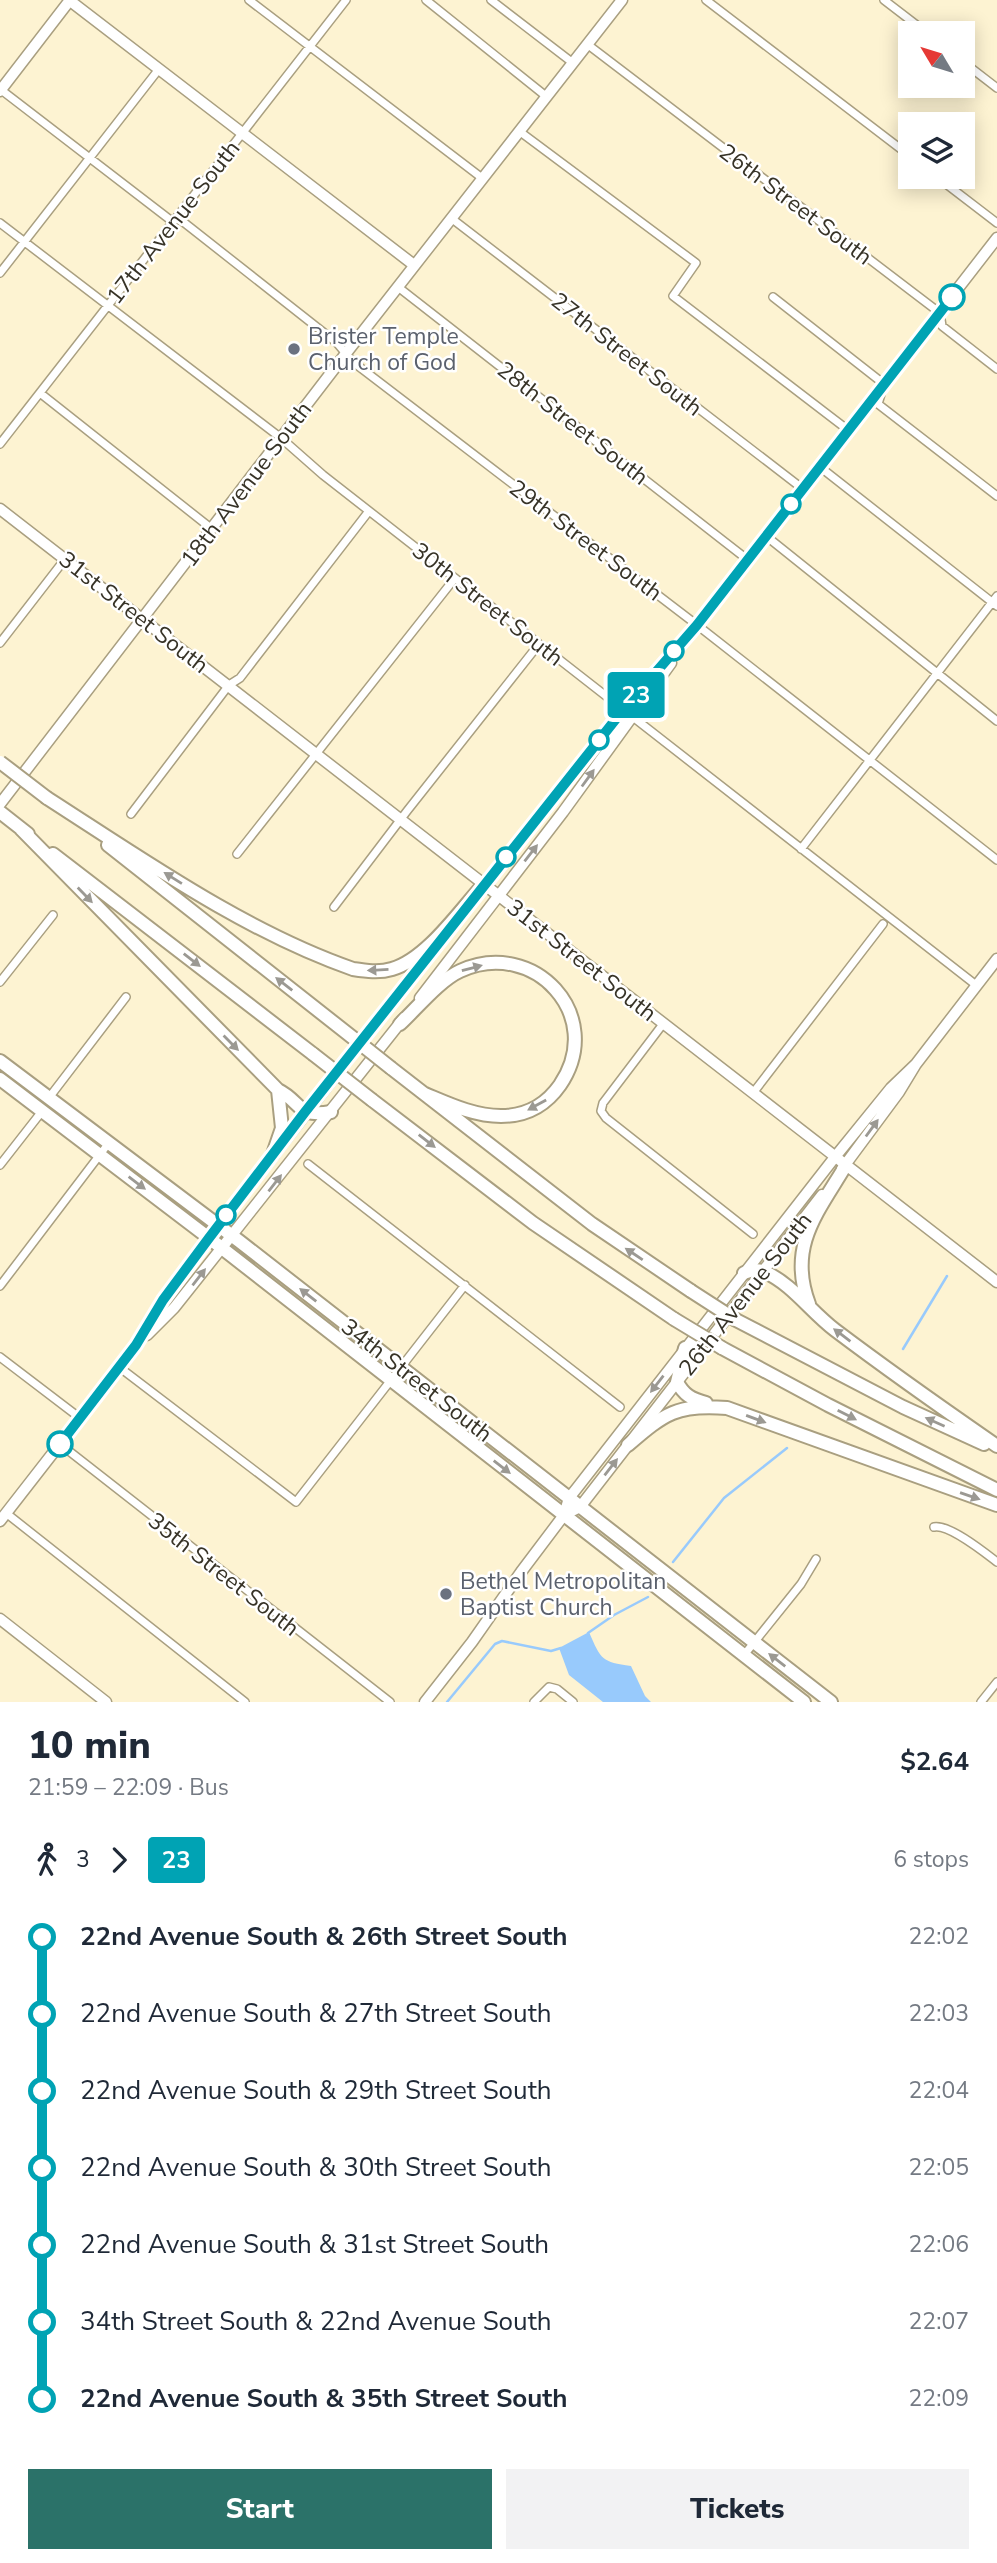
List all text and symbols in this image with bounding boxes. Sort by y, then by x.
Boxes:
north arrow [898,21,975,98]
map controls [898,21,975,189]
button: layers [898,112,975,189]
street label: 17th Avenue South [100,134,247,311]
street label: 26th Street South [713,137,879,272]
unlabelled marker [939,284,965,310]
street label: 27th Street South [545,285,709,423]
place label: Brister Temple Church of God [308,321,459,378]
marker: Brister Temple Church of God [286,341,302,357]
street label: 28th Street South [491,354,655,492]
street label: 18th Avenue South [174,395,319,573]
street label: 29th Street South [503,473,669,608]
unlabelled marker [781,494,801,514]
street label: 30th Street South [406,535,570,673]
street label: 31st Street South [52,544,215,681]
unlabelled marker [664,641,684,661]
line badge: 23 [604,672,668,718]
text: 23 [622,679,650,711]
unlabelled marker [589,730,609,750]
one-way arrow [580,769,594,787]
one-way arrow [523,844,538,862]
unlabelled marker [496,847,516,867]
one-way arrow [163,872,182,885]
one-way arrow [76,886,92,903]
street label: 31st Street South [500,892,663,1029]
one-way arrow [183,953,201,967]
one-way arrow [461,962,483,973]
one-way arrow [367,965,389,976]
one-way arrow [275,977,293,991]
one-way arrow [223,1035,240,1052]
one-way arrow [528,1099,547,1111]
one-way arrow [865,1119,879,1138]
one-way arrow [417,1134,435,1149]
one-way arrow [267,1174,281,1192]
one-way arrow [127,1176,146,1190]
unlabelled marker [216,1205,236,1225]
street label: 26th Avenue South [672,1206,819,1383]
one-way arrow [624,1247,644,1260]
one-way arrow [191,1268,206,1286]
one-way arrow [299,1289,317,1303]
street label: 34th Street South [335,1311,499,1449]
one-way arrow [832,1328,851,1342]
one-way arrow [651,1375,665,1393]
one-way arrow [837,1409,857,1420]
one-way arrow [746,1414,767,1425]
one-way arrow [925,1416,946,1427]
unlabelled marker [47,1431,73,1457]
one-way arrow [603,1459,618,1477]
one-way arrow [493,1460,511,1474]
one-way arrow [960,1491,981,1502]
street label: 35th Street South [142,1505,306,1643]
place label: Bethel Metropolitan Baptist Church [460,1566,666,1623]
marker: Bethel Metropolitan Baptist Church [438,1586,454,1602]
one-way arrow [768,1654,786,1668]
text: 10 min [28,1720,151,1771]
text: $2.64 [900,1744,969,1779]
text: 21:59 – 22:09 · Bus [28,1772,229,1803]
icon: walk [28,1841,66,1879]
icon: forward [100,1841,138,1879]
text: 3 [76,1844,90,1875]
text: 23 [162,1844,191,1876]
text: 6 stops [893,1844,969,1875]
text: 22nd Avenue South & 26th Street South [80,1919,568,1954]
text: 22:02 [909,1921,969,1952]
text: 22nd Avenue South & 27th Street South [80,1996,552,2031]
text: 22:03 [909,1998,969,2029]
text: 22nd Avenue South & 29th Street South [80,2073,552,2108]
text: 22:04 [909,2075,969,2106]
text: 22nd Avenue South & 30th Street South [80,2150,552,2185]
text: 22:05 [909,2152,969,2183]
text: 22nd Avenue South & 31st Street South [80,2227,549,2262]
text: 22:06 [909,2229,969,2260]
text: 34th Street South & 22nd Avenue South [80,2304,552,2339]
text: 22:07 [909,2306,969,2337]
text: 22nd Avenue South & 35th Street South [80,2381,568,2416]
text: 22:09 [909,2383,969,2414]
button: Start [28,2469,492,2549]
button: Tickets [506,2469,969,2549]

